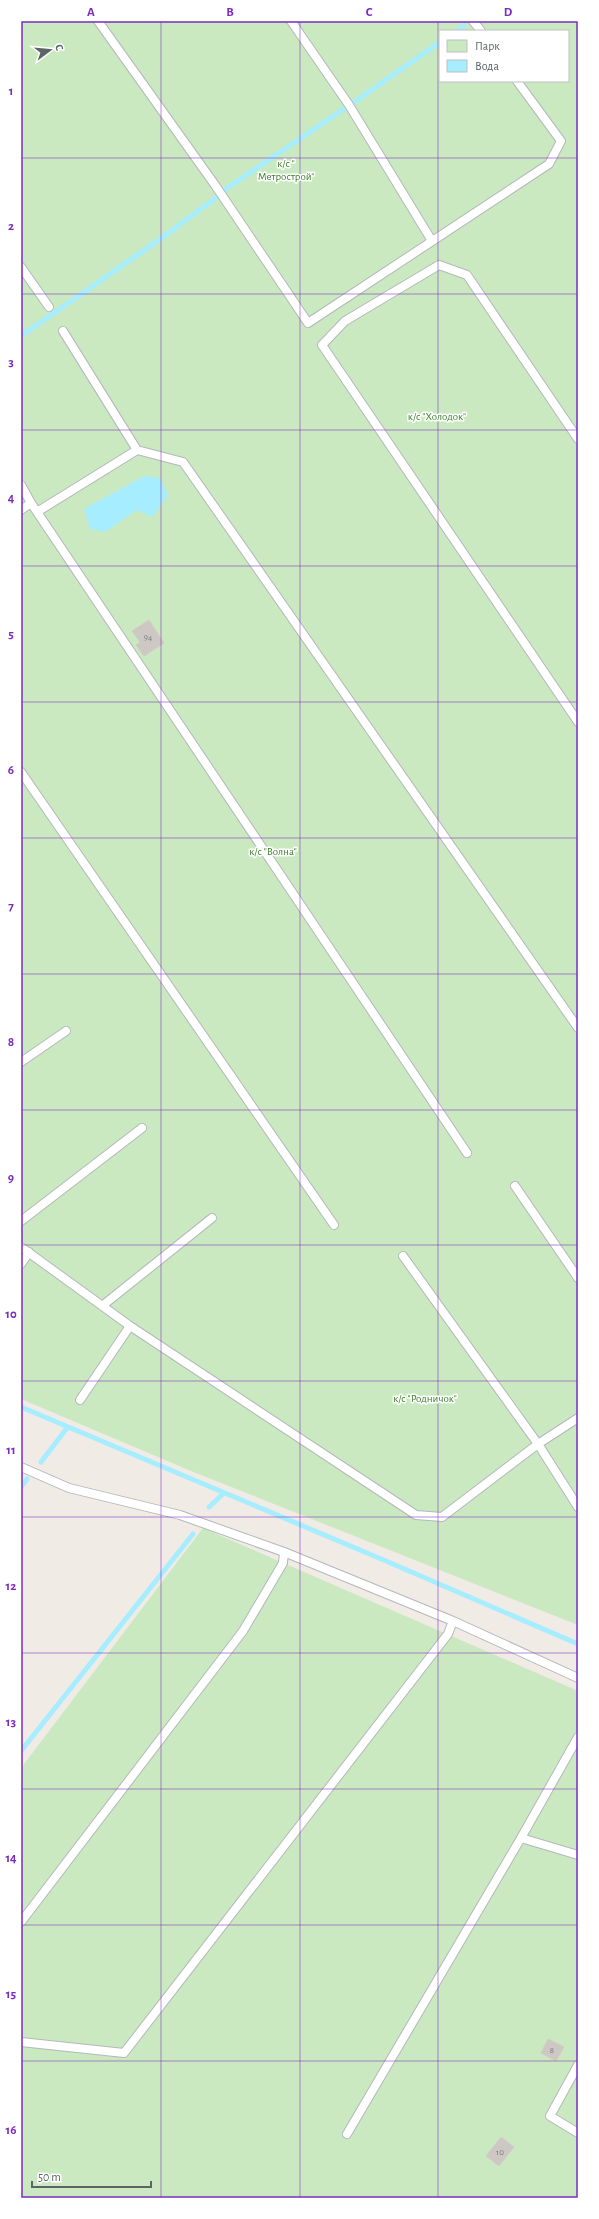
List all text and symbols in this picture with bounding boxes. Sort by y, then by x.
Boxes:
text: A [87,6,95,19]
text: B [226,6,234,19]
text: C [366,6,373,19]
text: D [504,6,513,19]
north arrow [30,30,70,70]
legend [439,30,569,82]
text: Парк [475,40,500,52]
text: С [53,43,65,52]
text: Вода [475,60,499,72]
text: 1 [9,85,13,98]
park label: к/с " Метрострой" [258,158,314,182]
text: 2 [8,220,14,233]
text: 3 [8,356,14,369]
park label: к/с "Холодок" [408,411,466,422]
text: 4 [8,492,15,505]
text: 5 [8,628,14,641]
house number: 94 [144,633,153,642]
text: 6 [8,764,14,777]
park label: к/с "Волна" [249,846,297,857]
text: 7 [8,900,14,913]
text: 8 [8,1036,14,1049]
text: 9 [8,1172,14,1185]
text: 10 [5,1308,17,1321]
park label: к/с "Родничок" [393,1393,457,1404]
text: 11 [6,1444,16,1457]
text: 12 [6,1580,16,1593]
text: 13 [6,1716,17,1729]
text: 14 [5,1852,17,1865]
text: 15 [6,1988,17,2001]
house number: 8 [550,2046,554,2055]
text: 16 [6,2124,16,2137]
house number: 10 [496,2148,504,2157]
scale bar [32,2163,151,2189]
text: 50 m [38,2171,61,2183]

